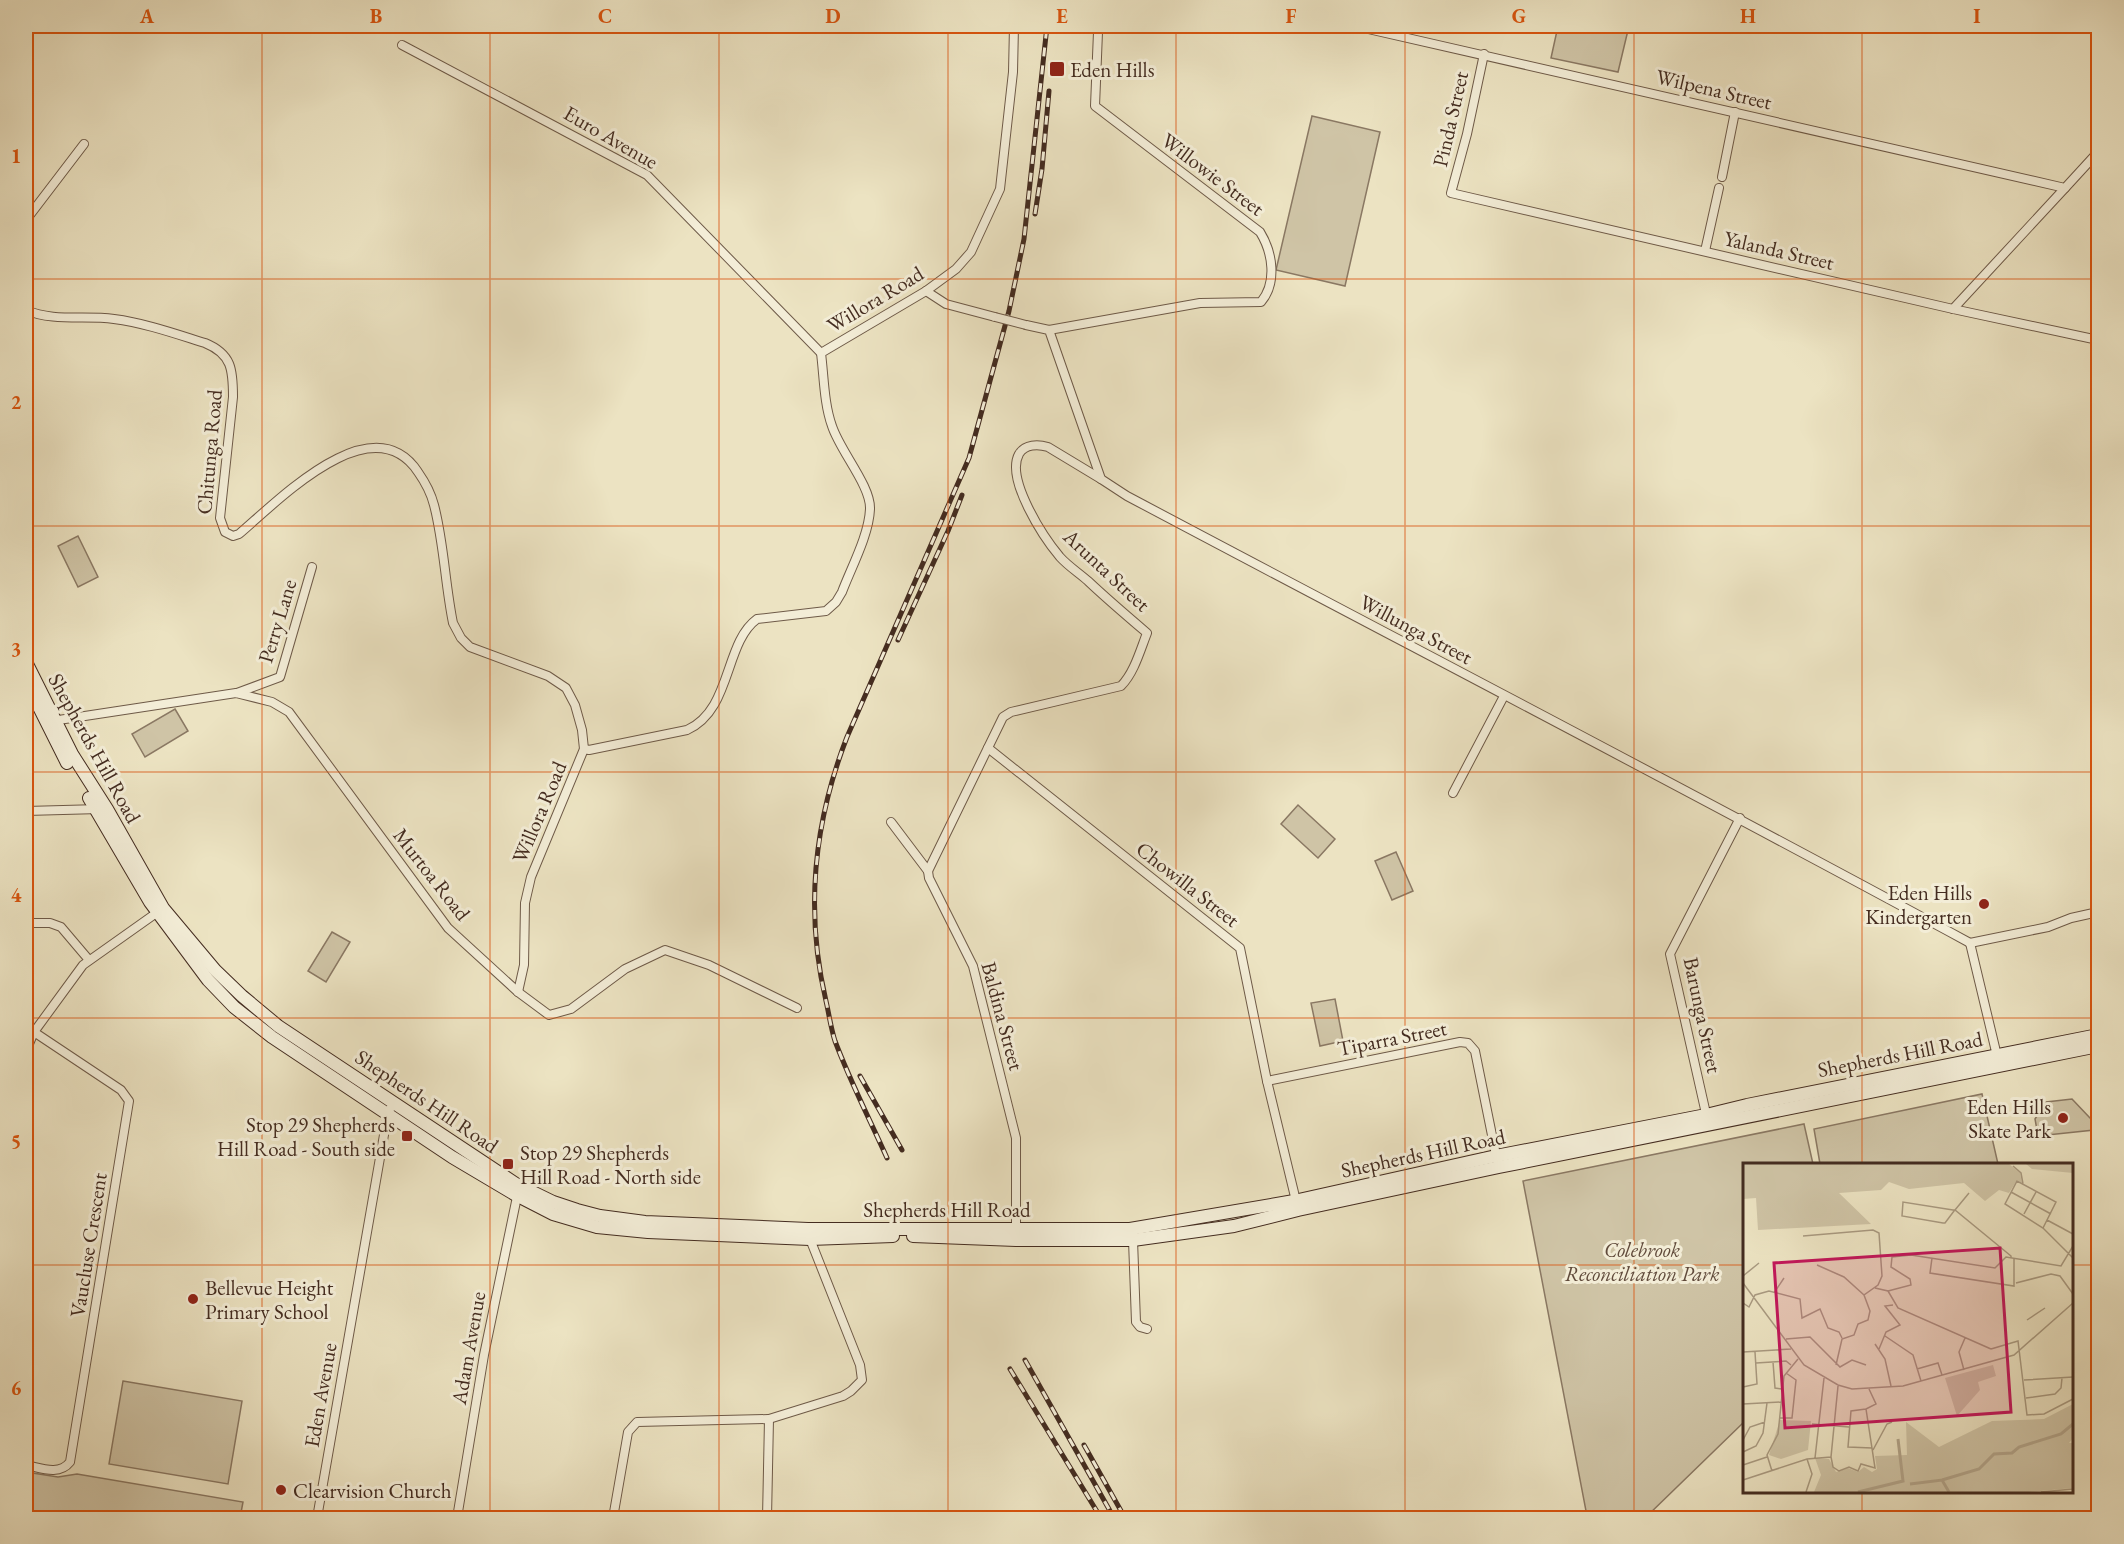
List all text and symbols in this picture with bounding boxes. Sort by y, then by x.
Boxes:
text: A [139,3,155,29]
text: B [370,3,382,29]
text: C [598,3,612,29]
text: D [825,3,841,29]
text: E [1056,3,1068,29]
text: F [1286,3,1297,29]
text: G [1512,3,1526,29]
text: H [1740,3,1756,29]
text: I [1973,3,1981,29]
place label: Eden Hills [1070,56,1155,83]
marker: Eden Hills [1048,60,1066,78]
street label: Wilpena Street [1654,63,1775,116]
street label: Pinda Street [1426,68,1474,169]
street label: Euro Avenue [559,99,663,175]
street label: Willowie Street [1156,126,1270,222]
text: 1 [11,143,21,169]
street label: Yalanda Street [1721,224,1837,276]
street label: Willora Road [822,259,929,338]
street label: Chitunga Road [190,388,228,516]
text: 2 [11,389,22,415]
street label: Arunta Street [1057,522,1156,617]
street label: Perry Lane [252,576,302,666]
street label: Willunga Street [1355,588,1477,670]
text: 3 [11,636,21,662]
street label: Shepherds Hill Road [43,668,148,828]
street label: Willora Road [505,757,573,867]
street label: Murtoa Road [387,822,477,926]
street label: Chowilla Street [1131,835,1246,933]
place label: Eden Hills Kindergarten [1865,879,1972,930]
text: 4 [11,882,22,908]
marker: Eden Hills Kindergarten [1977,897,1991,911]
street label: Barunga Street [1678,955,1729,1076]
street label: Baldina Street [976,959,1031,1074]
street label: Tiparra Street [1335,1014,1449,1062]
street label: Shepherds Hill Road [1815,1025,1985,1083]
street label: Shepherds Hill Road [350,1043,504,1159]
place label: Eden Hills Skate Park [1967,1093,2052,1144]
place label: Stop 29 Shepherds Hill Road - South side [217,1111,395,1162]
marker: Eden Hills Skate Park [2056,1111,2070,1125]
street label: Shepherds Hill Road [1338,1122,1508,1184]
text: 5 [11,1128,21,1154]
marker: Stop 29 Shepherds Hill Road - South side [400,1129,414,1143]
place label: Stop 29 Shepherds Hill Road - North side [520,1139,701,1190]
marker: Stop 29 Shepherds Hill Road - North side [501,1157,515,1171]
inset map [1743,1163,2073,1493]
street label: Vaucluse Crescent [63,1170,113,1319]
street label: Shepherds Hill Road [863,1196,1031,1223]
park label: Colebrook Reconciliation Park [1564,1236,1720,1287]
place label: Bellevue Height Primary School [205,1274,334,1325]
street label: Adam Avenue [445,1289,491,1408]
marker: Bellevue Height Primary School [186,1292,200,1306]
street label: Eden Avenue [298,1341,342,1449]
text: 6 [11,1375,22,1401]
place label: Clearvision Church [293,1477,452,1504]
marker: Clearvision Church [274,1483,288,1497]

